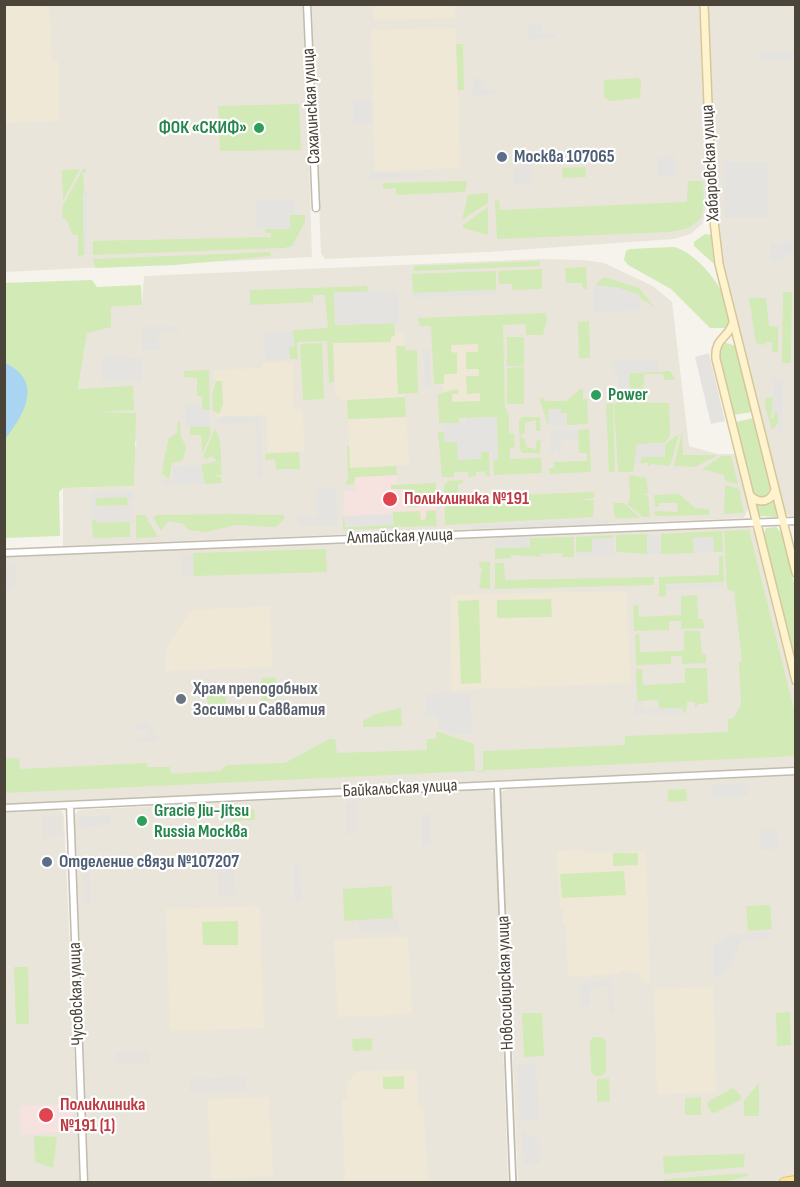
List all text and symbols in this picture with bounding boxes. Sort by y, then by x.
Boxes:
street label: Сахалинская улица [298,48,326,164]
street label: Хабаровская улица [697,104,725,222]
place label: ФОК «СКИФ» [159,117,247,139]
marker: ФОК «СКИФ» [252,121,266,135]
place label: Москва 107065 [514,146,615,168]
marker: Москва 107065 [495,150,509,164]
place label: Power [608,384,648,406]
marker: Power [589,388,603,402]
place label: Поликлиника №191 [404,488,529,510]
marker: Поликлиника №191 [381,490,399,508]
street label: Алтайская улица [347,524,453,550]
place label: Храм преподобных Зосимы и Савватия [193,678,325,720]
marker: Храм преподобных Зосимы и Савватия [174,692,188,706]
street label: Байкальская улица [342,775,458,803]
place label: Gracie Jiu-Jitsu Russia Москва [154,800,249,842]
marker: Gracie Jiu-Jitsu Russia Москва [135,814,149,828]
place label: Отделение связи №107207 [59,851,239,873]
marker: Отделение связи №107207 [40,855,54,869]
street label: Новосибирская улица [493,915,519,1051]
street label: Чусовская улица [64,942,90,1046]
place label: Поликлиника №191 (1) [60,1094,145,1136]
marker: Поликлиника №191 (1) [37,1106,55,1124]

